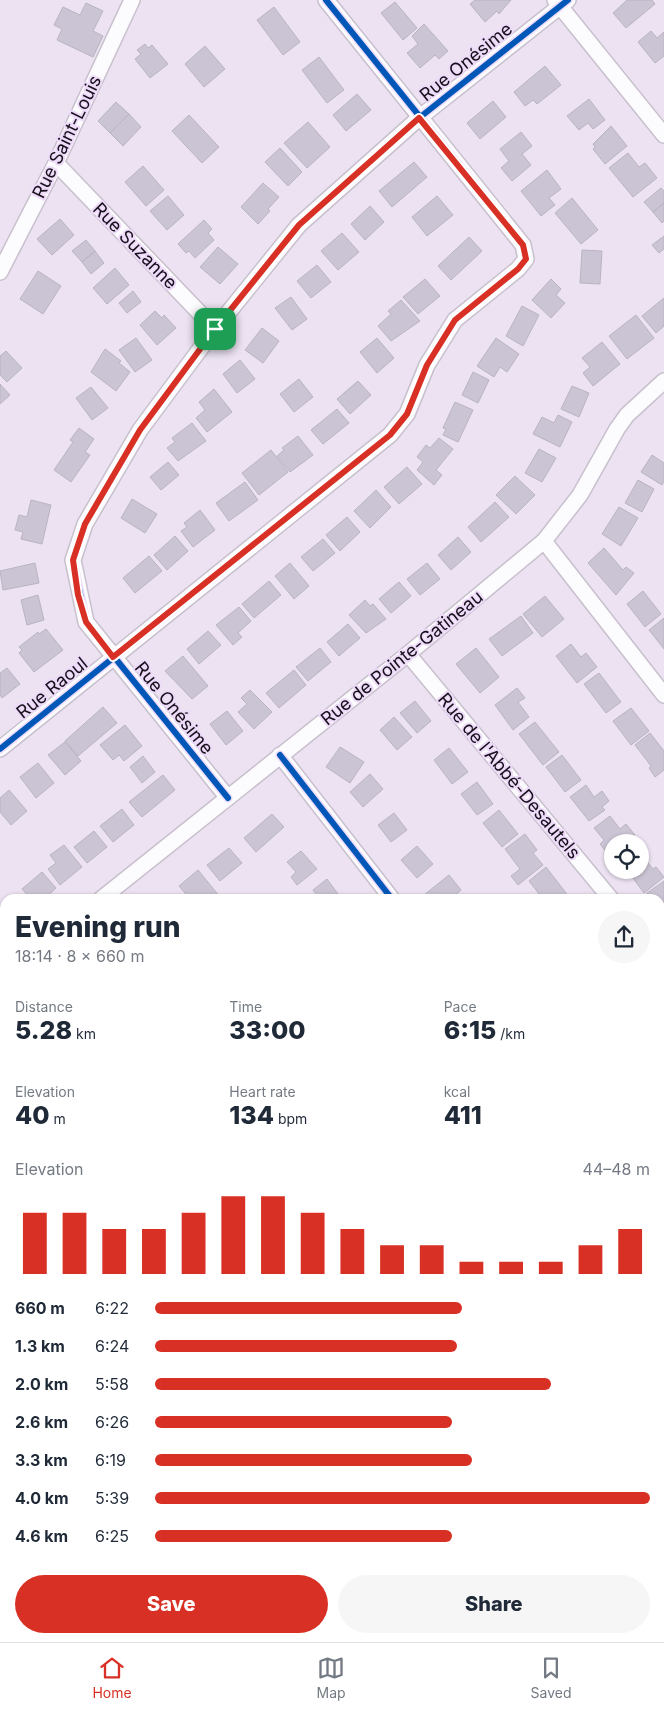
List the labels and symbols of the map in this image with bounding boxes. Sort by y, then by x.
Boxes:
street label: Rue Onésime [415,18,516,105]
street label: Rue Saint-Louis [28,72,105,201]
street label: Rue Suzanne [89,198,182,293]
pin [194,308,236,350]
street label: Rue de Pointe-Gatineau [317,586,487,729]
street label: Rue Raoul [12,653,91,723]
street label: Rue Onésime [131,657,218,758]
street label: Rue de l'Abbé-Desautels [434,689,585,863]

